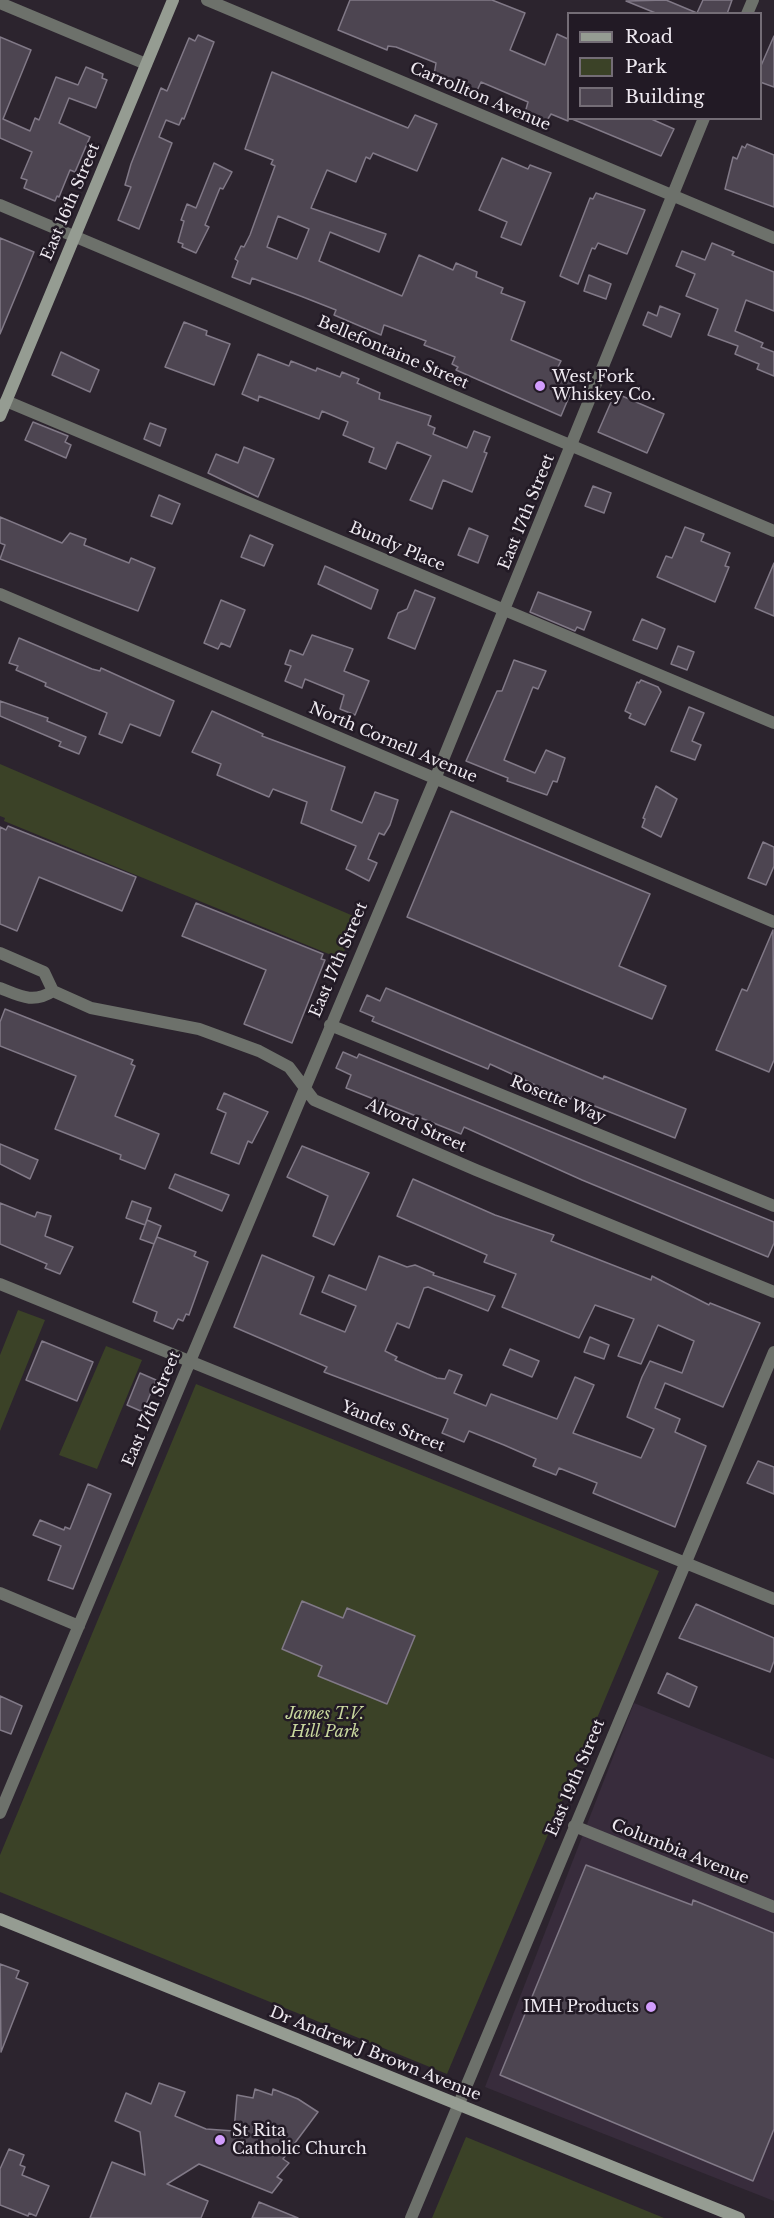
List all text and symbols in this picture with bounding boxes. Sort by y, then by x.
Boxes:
legend [567,12,762,120]
text: Road [625,26,673,48]
text: Park [625,56,667,78]
street label: Carrollton Avenue [407,59,553,135]
text: Building [625,86,704,108]
street label: East 16th Street [38,140,104,264]
street label: Bellefontaine Street [315,312,471,394]
place label: West Fork Whiskey Co. [552,367,655,405]
marker: West Fork Whiskey Co. [533,379,547,393]
street label: East 17th Street [495,451,559,573]
street label: Bundy Place [346,518,448,576]
street label: North Cornell Avenue [306,699,480,787]
street label: East 17th Street [306,899,372,1021]
street label: Rosette Way [507,1072,609,1128]
street label: Alvord Street [363,1095,469,1157]
street label: East 17th Street [119,1348,185,1470]
street label: Yandes Street [338,1397,448,1457]
park label: James T.V. Hill Park [286,1704,364,1742]
street label: East 19th Street [543,1716,609,1840]
street label: Columbia Avenue [608,1816,752,1888]
place label: IMH Products [523,1997,639,2017]
marker: IMH Products [644,2000,658,2014]
street label: Dr Andrew J Brown Avenue [267,2003,483,2105]
place label: St Rita Catholic Church [232,2121,367,2159]
marker: St Rita Catholic Church [213,2133,227,2147]

